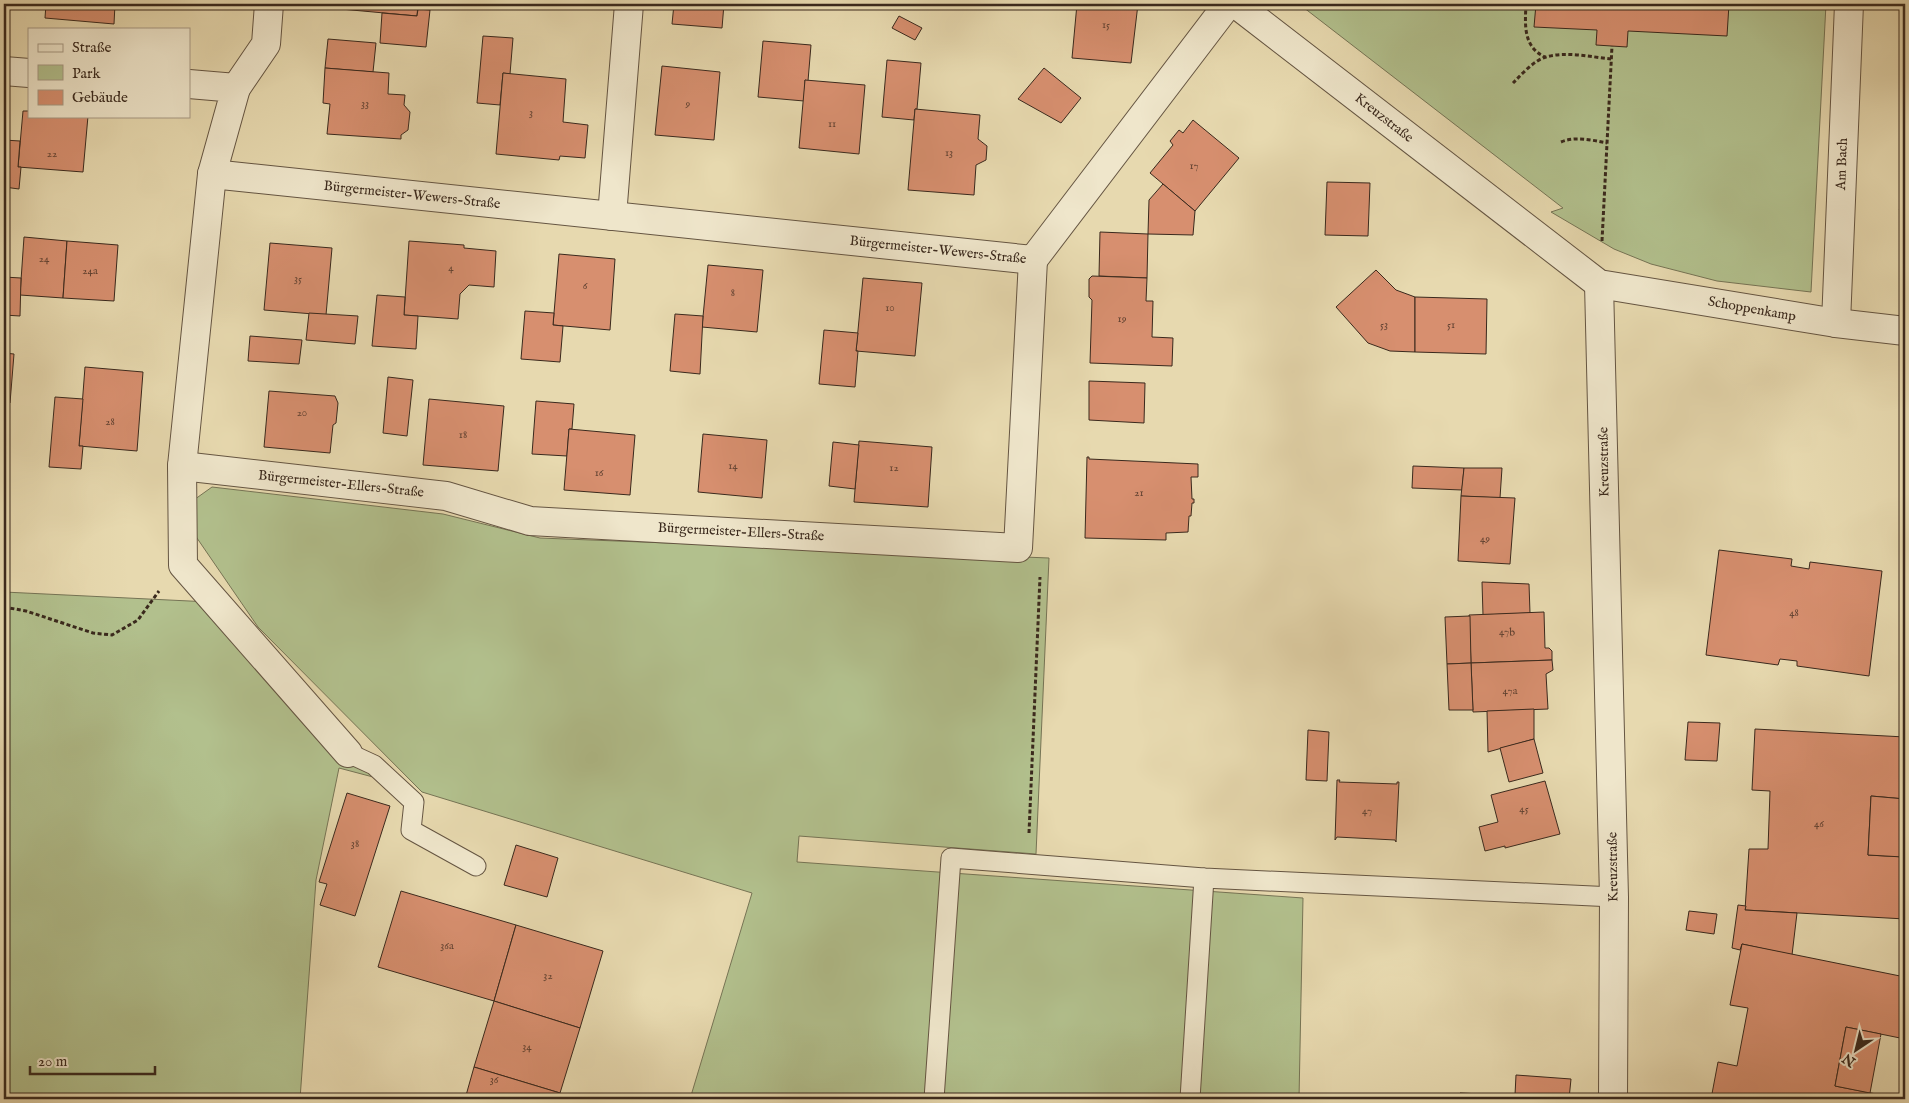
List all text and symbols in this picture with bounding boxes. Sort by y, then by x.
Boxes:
house number: 15 [1102,18,1110,32]
legend [28,28,190,118]
text: Straße [72,38,112,57]
text: Park [72,64,102,83]
text: Gebäude [72,88,128,107]
street label: Kreuzstraße [1351,89,1418,147]
house number: 33 [361,97,369,111]
house number: 9 [685,97,691,111]
house number: 3 [529,106,533,120]
house number: 11 [828,117,836,131]
street label: Am Bach [1832,137,1852,191]
house number: 13 [945,146,953,160]
house number: 22 [47,147,57,161]
house number: 17 [1189,159,1199,173]
street label: Bürgermeister-Wewers-Straße [323,177,502,213]
street label: Bürgermeister-Wewers-Straße [849,232,1028,268]
house number: 24 [39,252,50,266]
house number: 4 [448,261,454,275]
house number: 24a [82,264,98,278]
house number: 35 [294,272,302,286]
house number: 6 [583,279,588,293]
house number: 8 [731,286,735,300]
street label: Schoppenkamp [1707,292,1798,326]
house number: 10 [885,301,895,315]
house number: 19 [1118,312,1127,326]
house number: 53 [1380,318,1388,332]
house number: 51 [1447,318,1455,332]
house number: 20 [297,406,307,420]
house number: 28 [105,415,115,429]
street label: Kreuzstraße [1594,426,1614,497]
house number: 18 [459,428,467,442]
house number: 14 [728,459,738,473]
house number: 12 [889,461,899,475]
street label: Bürgermeister-Ellers-Straße [257,466,425,502]
house number: 16 [595,466,604,480]
house number: 21 [1134,486,1144,500]
street label: Bürgermeister-Ellers-Straße [657,519,825,545]
house number: 49 [1480,532,1490,546]
house number: 48 [1789,606,1799,620]
house number: 47b [1499,625,1515,639]
house number: 47a [1503,684,1518,698]
house number: 45 [1519,802,1529,816]
house number: 47 [1362,804,1372,818]
house number: 46 [1814,817,1824,831]
street label: Kreuzstraße [1603,831,1623,902]
house number: 38 [351,837,359,851]
house number: 36a [440,939,454,953]
house number: 32 [543,969,553,983]
north arrow [1832,1026,1882,1076]
house number: 34 [522,1040,532,1054]
scale bar [30,1043,155,1075]
text: N [1839,1049,1860,1071]
text: 20 m [38,1052,68,1071]
house number: 36 [490,1073,499,1087]

